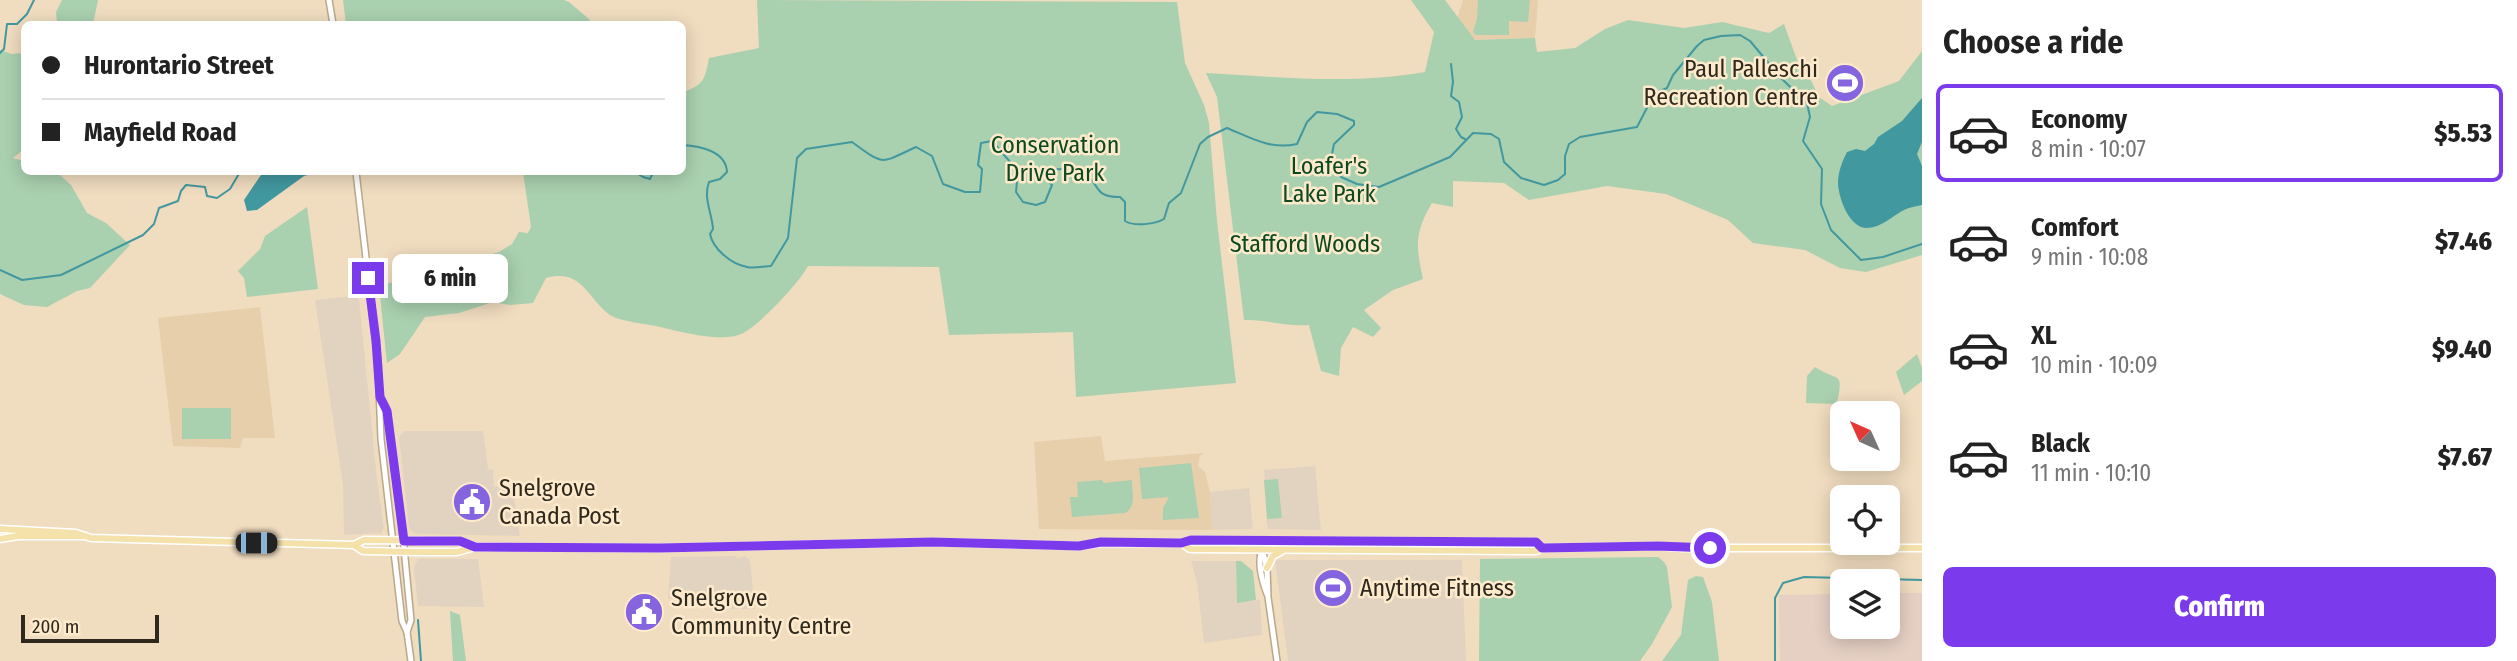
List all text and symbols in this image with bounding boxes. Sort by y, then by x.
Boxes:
text: Choose a ride [1943,23,2124,61]
text: Hurontario Street [84,50,274,81]
place label: Paul Palleschi Recreation Centre [1644,55,1818,111]
sports icon: Paul Palleschi Recreation Centre [1824,62,1866,104]
icon: car [1947,102,2010,165]
text: Economy [2031,104,2127,135]
text: Mayfield Road [84,117,237,148]
text: $5.53 [2434,118,2492,149]
park label: Conservation Drive Park [991,131,1119,187]
text: 8 min · 10:07 [2031,135,2146,163]
park label: Loafer's Lake Park [1282,152,1376,208]
icon: car [1947,210,2010,273]
text: Comfort [2031,212,2119,243]
text: $7.46 [2435,226,2492,257]
park label: Stafford Woods [1230,230,1380,258]
text: 9 min · 10:08 [2031,243,2148,271]
callout: 6 min [392,254,508,302]
route end [352,262,384,294]
text: 6 min [424,264,476,292]
icon: car [1947,318,2010,381]
text: XL [2031,320,2057,351]
text: $9.40 [2432,334,2492,365]
text: 10 min · 10:09 [2031,351,2157,379]
north arrow [1830,401,1900,471]
map controls [1830,401,1900,639]
icon: car [1947,426,2010,489]
text: Black [2031,428,2090,459]
text: $7.67 [2438,442,2492,473]
text: 11 min · 10:10 [2031,459,2151,487]
place label: Snelgrove Canada Post [499,474,620,530]
public building icon: Snelgrove Canada Post [451,481,493,523]
button: locate [1830,485,1900,555]
route start [1694,532,1726,564]
car [236,533,278,554]
sports icon: Anytime Fitness [1312,567,1354,609]
button: Confirm [1943,567,2496,647]
button: layers [1830,569,1900,639]
place label: Anytime Fitness [1360,574,1514,602]
place label: Snelgrove Community Centre [671,584,851,640]
public building icon: Snelgrove Community Centre [623,591,665,633]
scale bar [21,612,159,644]
text: 200 m [32,615,79,638]

